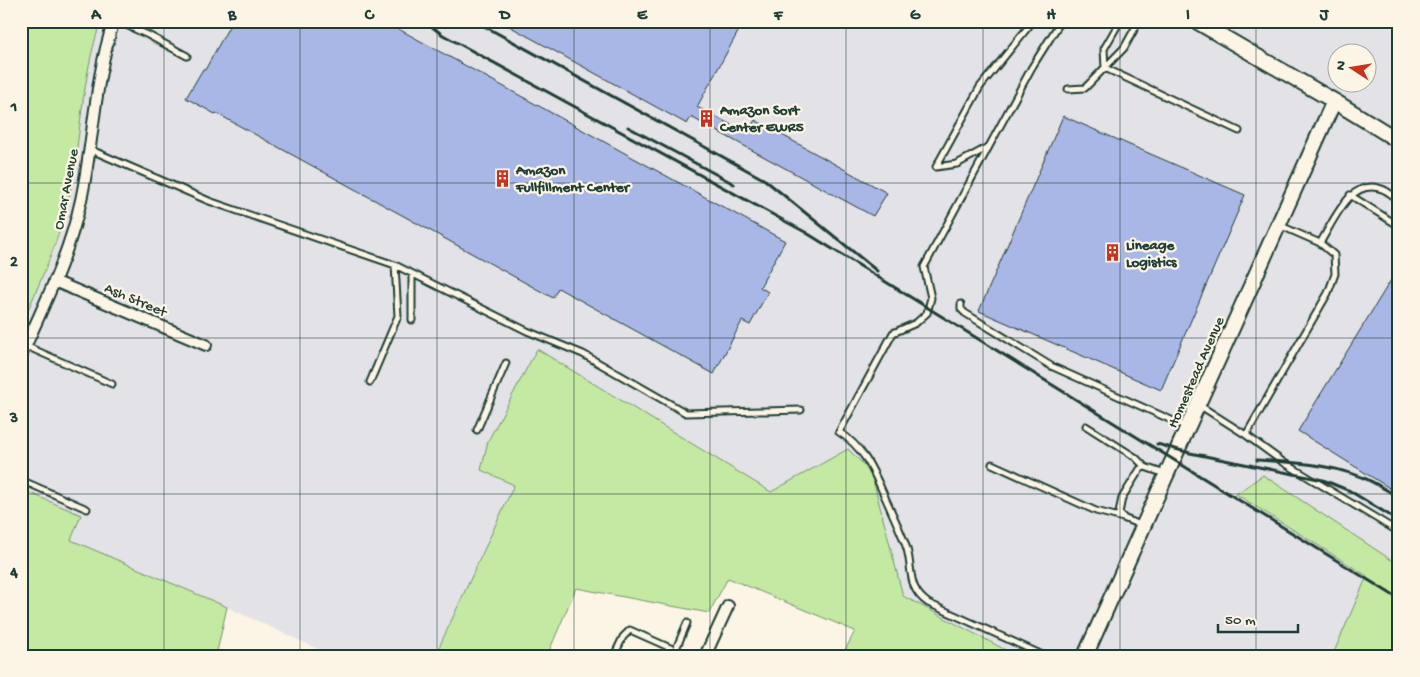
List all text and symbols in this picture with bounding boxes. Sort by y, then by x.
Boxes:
text: A [90,7,102,26]
text: B [227,7,237,26]
text: C [364,7,375,26]
text: D [498,7,511,26]
text: E [637,7,648,26]
text: F [773,7,784,26]
text: G [910,7,921,26]
text: H [1046,7,1056,26]
text: I [1186,7,1190,26]
text: J [1319,7,1330,26]
north arrow [1328,42,1378,92]
text: N [1332,60,1351,72]
text: 1 [10,99,17,118]
place label: Amazon Sort Center EWR5 [719,102,804,137]
building icon: Amazon Sort Center EWR5 [696,108,716,128]
street label: Omar Avenue [50,147,84,231]
place label: Amazon Fullfillment Center [515,162,631,197]
building icon: Amazon Fullfillment Center [492,168,512,188]
place label: Lineage Logistics [1126,237,1178,272]
building icon: Lineage Logistics [1102,243,1122,263]
text: 2 [10,254,18,273]
street label: Ash Street [101,280,171,323]
street label: Homestead Avenue [1164,314,1230,431]
text: 3 [9,410,18,429]
text: 4 [9,565,18,584]
scale bar [1218,602,1298,634]
text: 50 m [1225,612,1256,630]

